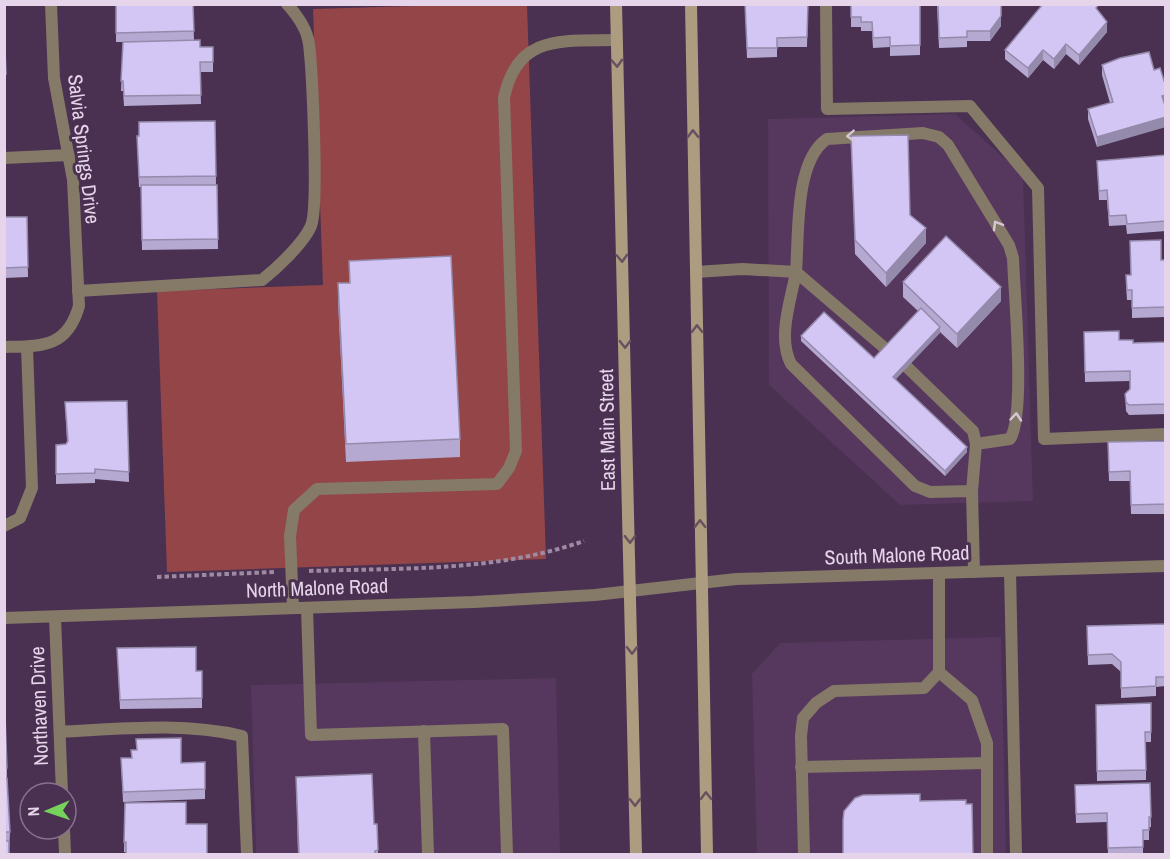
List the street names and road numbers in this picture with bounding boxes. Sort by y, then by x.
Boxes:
street label: Salvia Springs Drive [62,73,107,225]
street label: East Main Street [592,368,621,491]
street label: South Malone Road [824,538,970,571]
street label: North Malone Road [245,572,389,603]
street label: Northaven Drive [23,646,54,766]

